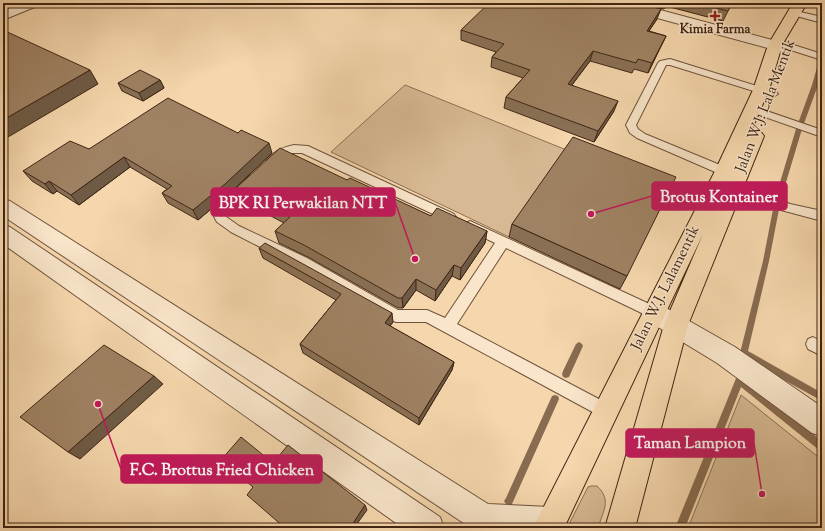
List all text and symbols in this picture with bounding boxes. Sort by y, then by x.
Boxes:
marker: Kimia Farma [710,11,720,21]
place label: Kimia Farma [680,21,750,39]
street label: Jalan W.J. Lala Mentik [731,36,801,177]
callout: Brotus Kontainer [652,182,787,210]
text: Brotus Kontainer [660,187,779,210]
callout: BPK RI Perwakilan NTT [211,188,395,216]
text: BPK RI Perwakilan NTT [219,193,388,216]
street label: Jalan W.J. Lalamentik [626,222,705,355]
callout: Taman Lampion [626,429,754,457]
text: Taman Lampion [634,433,747,456]
callout: F.C. Brottus Fried Chicken [121,455,322,483]
text: F.C. Brottus Fried Chicken [130,460,315,483]

